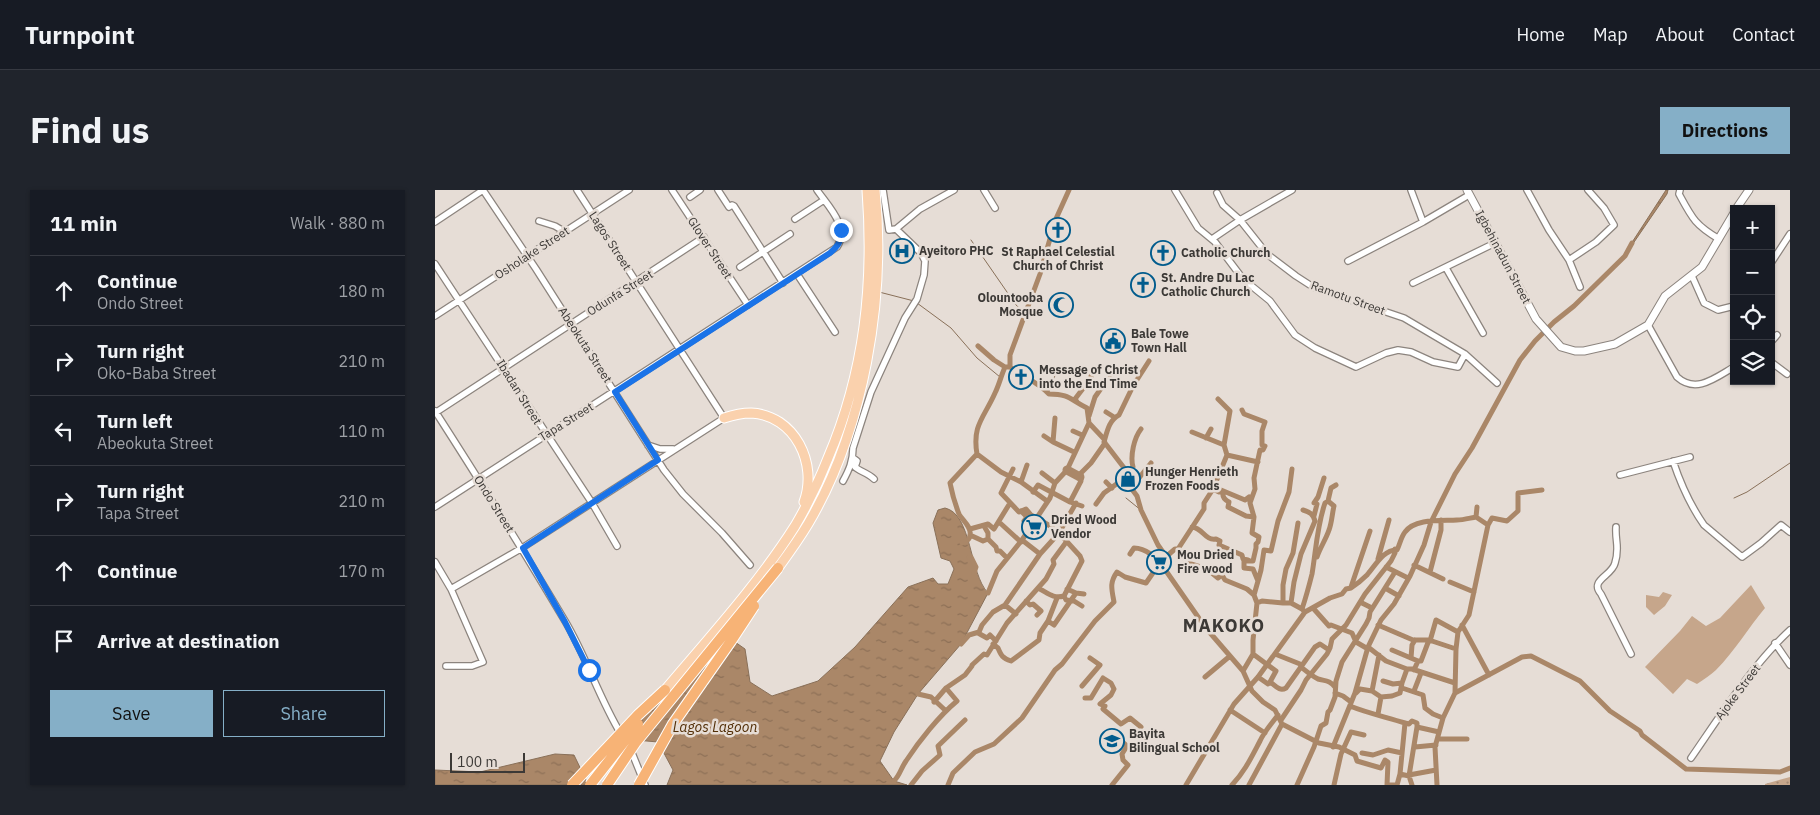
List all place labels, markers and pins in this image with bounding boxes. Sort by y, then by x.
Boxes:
church icon: St Raphael Celestial Church of Christ [1045,217,1071,243]
hospital icon: Ayeitoro PHC [889,238,915,264]
church icon: Catholic Church [1150,240,1176,266]
place label: Ayeitoro PHC [919,243,994,258]
place label: St Raphael Celestial Church of Christ [1001,244,1115,273]
place label: Catholic Church [1181,245,1270,260]
place label: St. Andre Du Lac Catholic Church [1161,270,1254,299]
church icon: St. Andre Du Lac Catholic Church [1130,272,1156,298]
place label: Olountooba Mosque [978,290,1043,319]
mosque icon: Olountooba Mosque [1048,292,1074,318]
place label: Bale Towe Town Hall [1131,326,1189,355]
public building icon: Bale Towe Town Hall [1100,328,1126,354]
place label: Message of Christ into the End Time [1039,362,1139,391]
church icon: Message of Christ into the End Time [1008,364,1034,390]
place label: Hunger Henrieth Frozen Foods [1145,464,1238,493]
shop icon: Hunger Henrieth Frozen Foods [1115,466,1141,492]
place label: Dried Wood Vendor [1051,512,1117,541]
supermarket icon: Dried Wood Vendor [1021,514,1047,540]
place label: Mou Dried Fire wood [1177,547,1234,576]
supermarket icon: Mou Dried Fire wood [1146,549,1172,575]
place label: Bayita Bilingual School [1129,726,1220,755]
school or university icon: Bayita Bilingual School [1099,728,1125,754]

